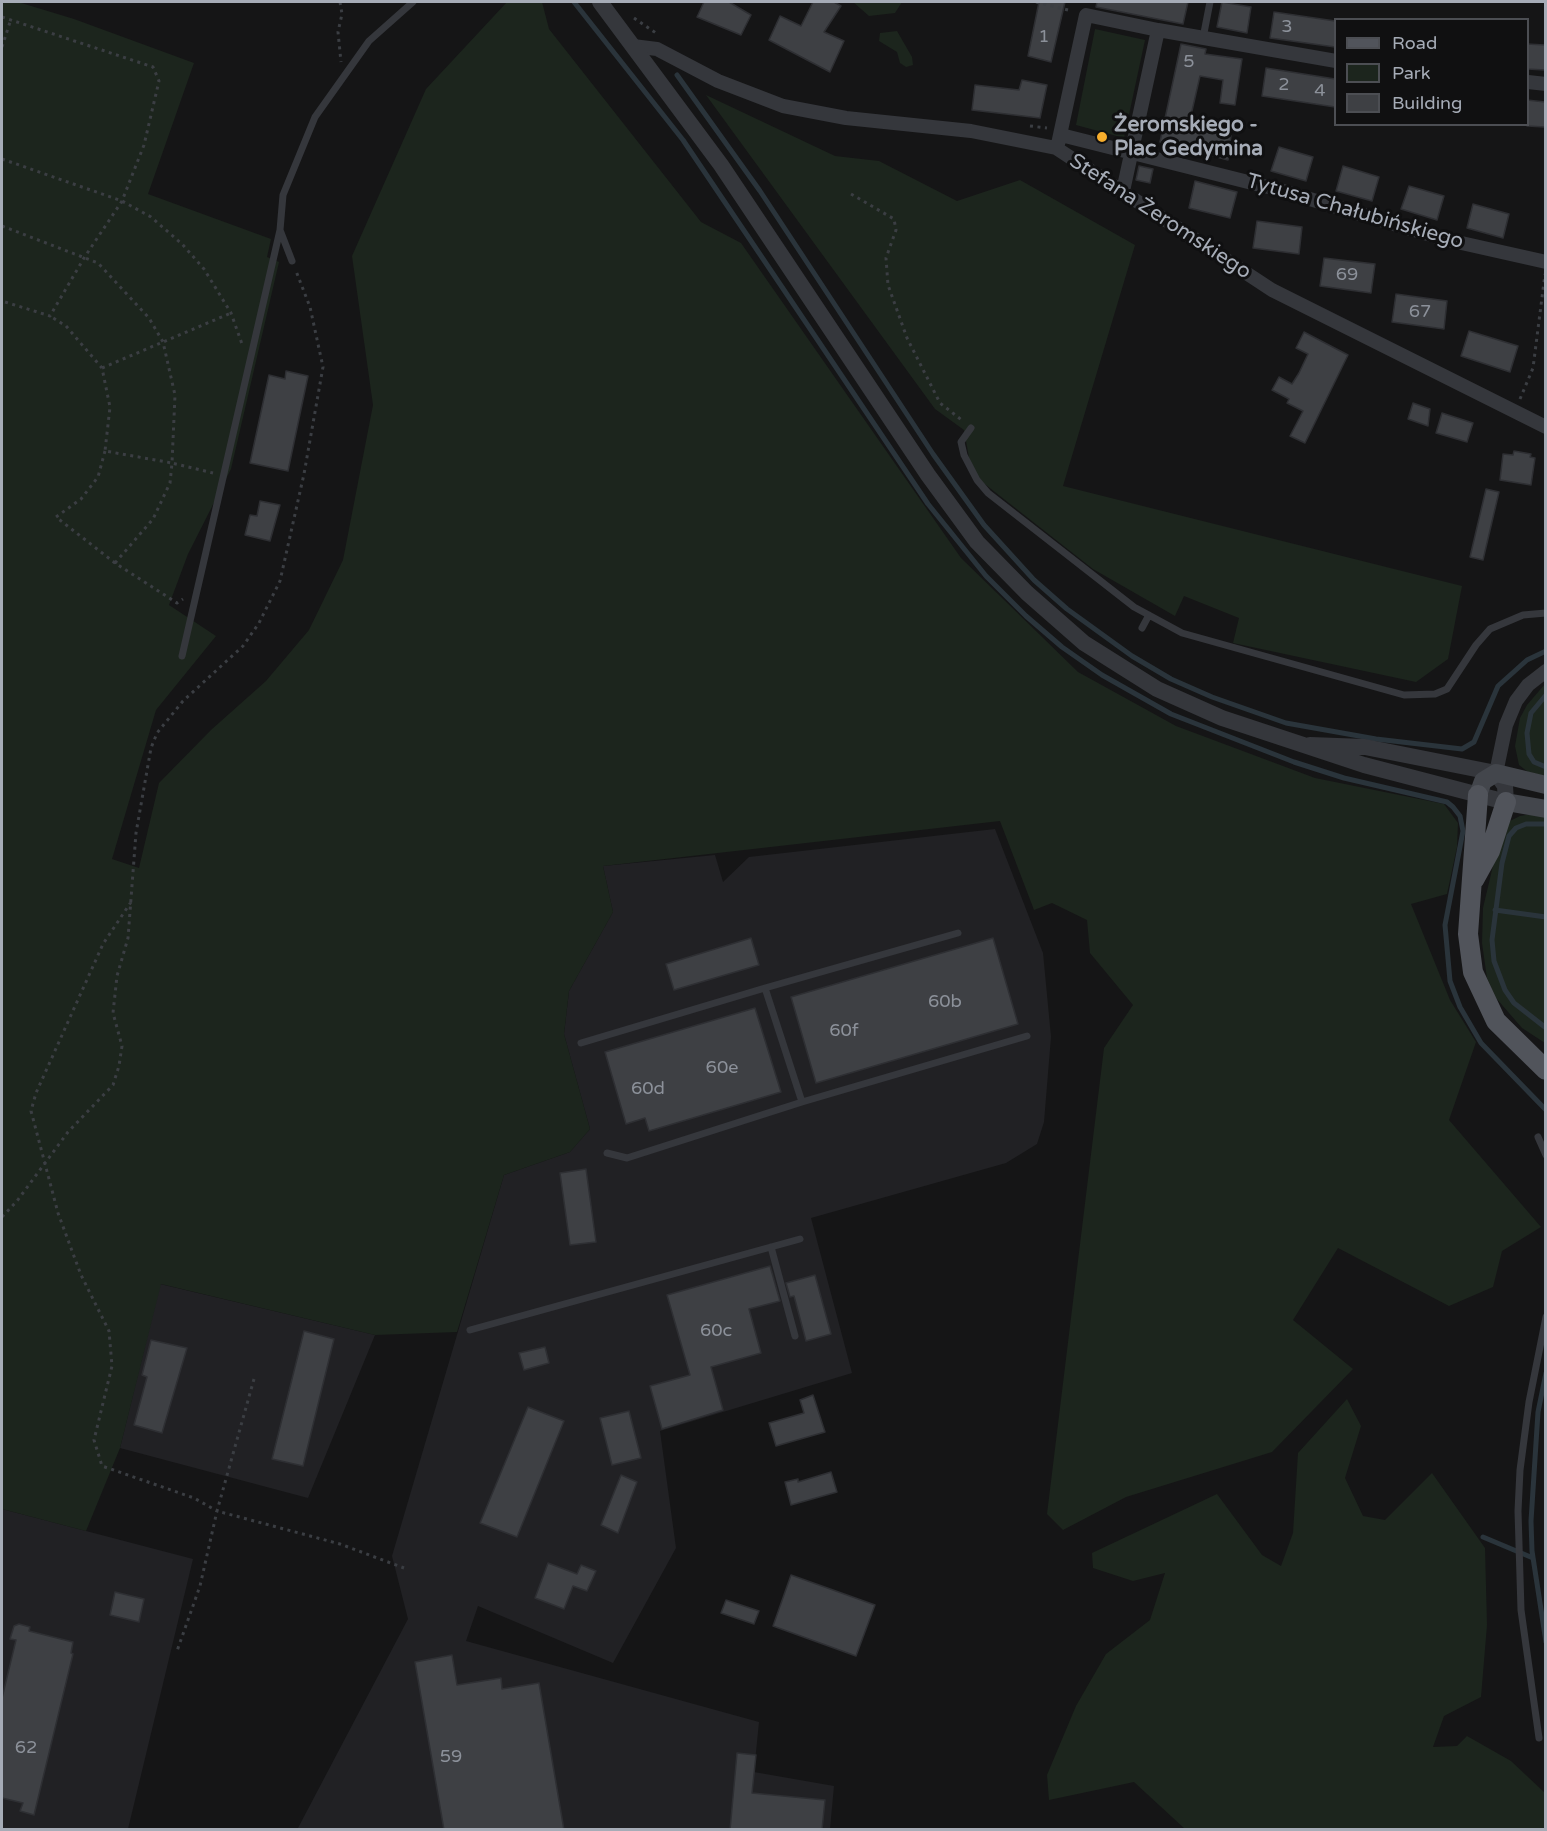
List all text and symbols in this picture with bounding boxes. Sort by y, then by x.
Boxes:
house number: 3 [1281,16,1293,38]
legend [1334,18,1529,126]
house number: 1 [1038,26,1050,48]
text: Road [1392,32,1437,54]
house number: 5 [1183,51,1195,73]
text: Park [1392,62,1430,84]
house number: 2 [1278,74,1290,96]
house number: 4 [1314,80,1326,102]
text: Building [1392,92,1462,114]
place label: Żeromskiego - Plac Gedymina [1114,112,1263,162]
marker: Żeromskiego - Plac Gedymina [1095,130,1109,144]
street label: Stefana Żeromskiego [1064,149,1256,285]
street label: Tytusa Chałubińskiego [1244,169,1466,255]
house number: 69 [1336,264,1358,286]
house number: 67 [1409,301,1431,323]
house number: 60b [928,991,962,1013]
house number: 60f [829,1020,859,1042]
house number: 60e [706,1057,738,1079]
house number: 60d [631,1078,665,1100]
house number: 60c [700,1320,732,1342]
house number: 62 [15,1737,37,1759]
house number: 59 [440,1746,462,1768]

